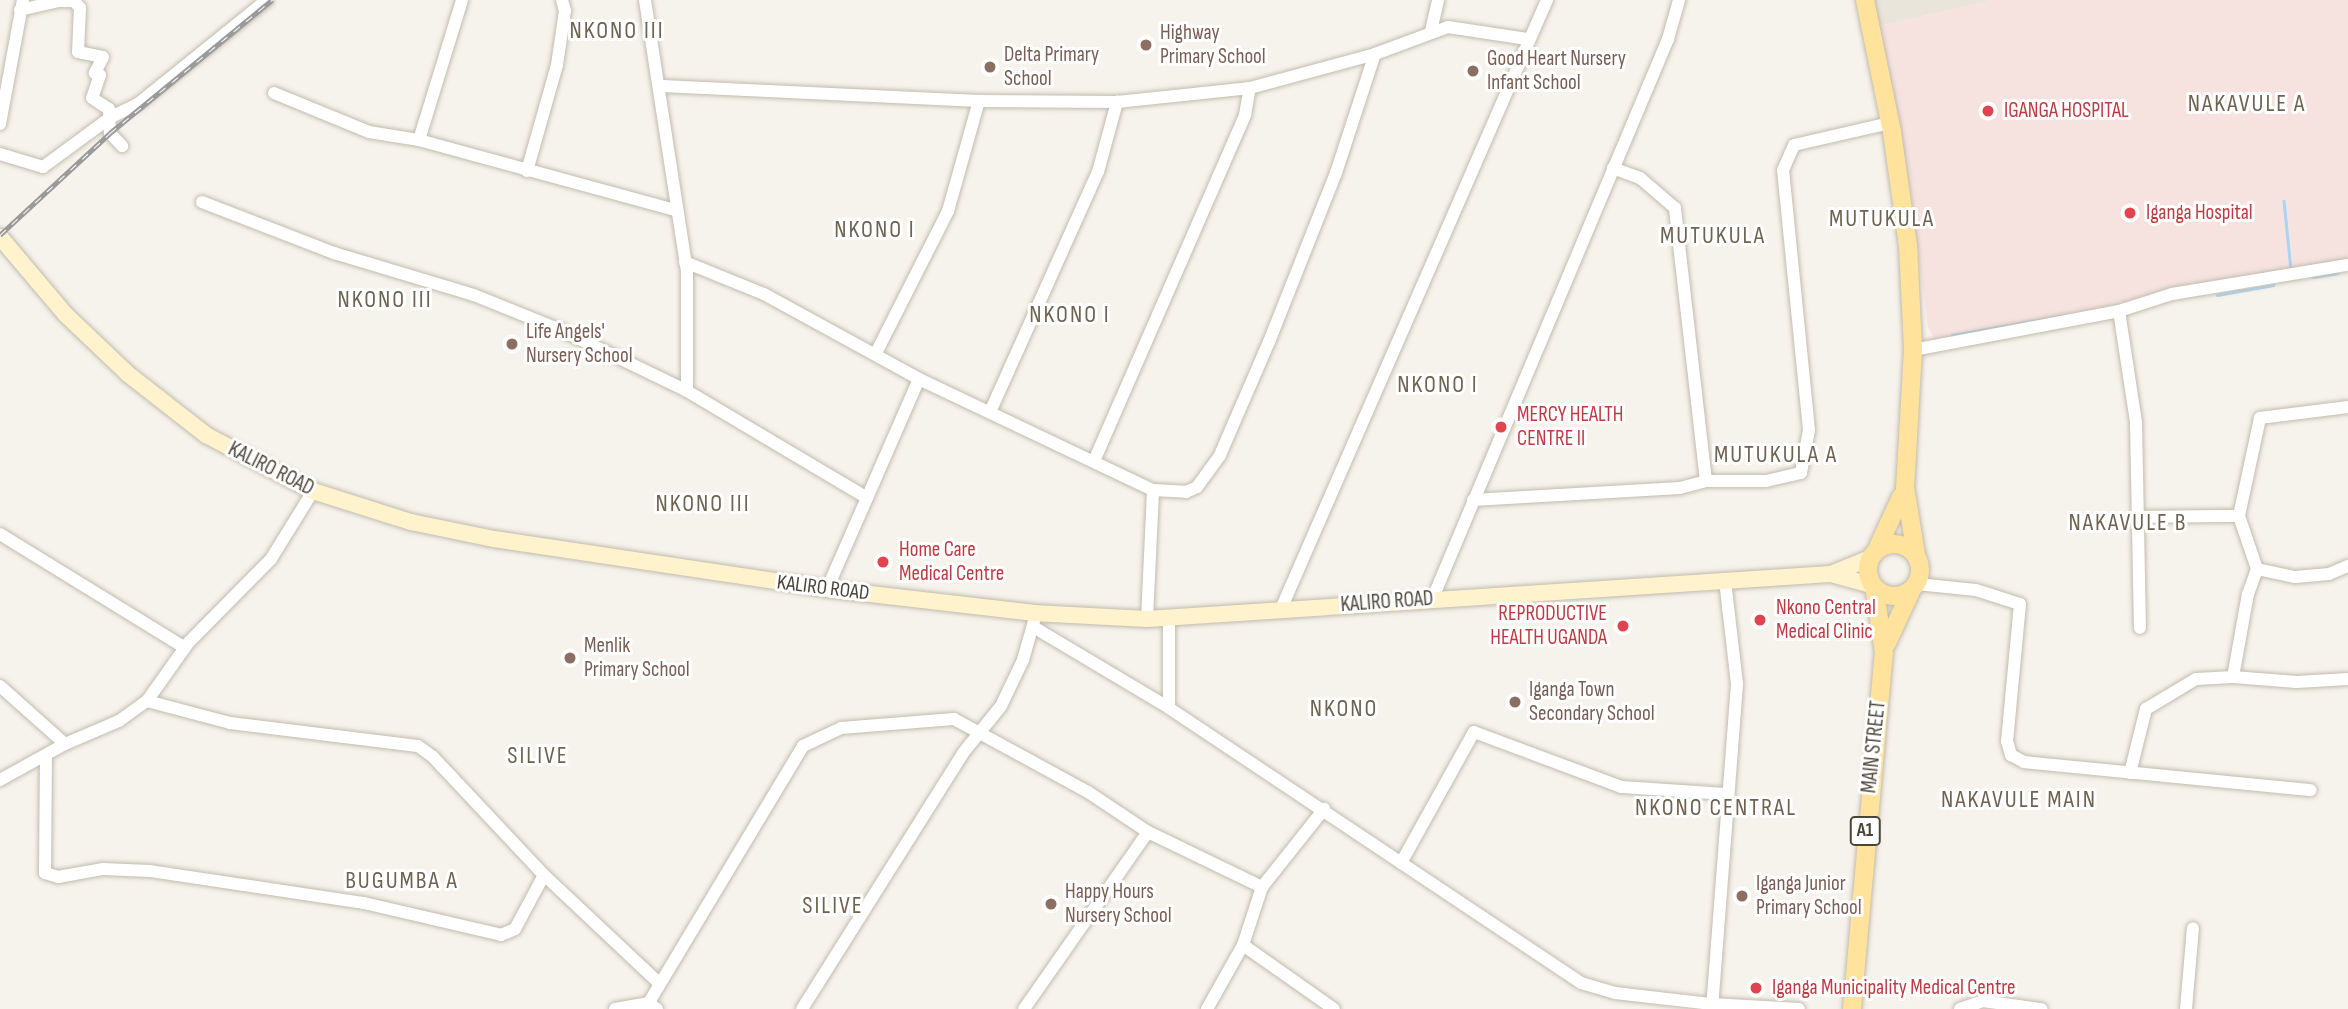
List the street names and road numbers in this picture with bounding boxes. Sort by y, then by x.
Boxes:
street label: KALIRO ROAD [224,437,318,501]
street label: KALIRO ROAD [775,570,871,606]
street label: KALIRO ROAD [1340,586,1434,618]
street label: MAIN STREET [1857,700,1891,794]
road number: A1 [1849,816,1881,846]

